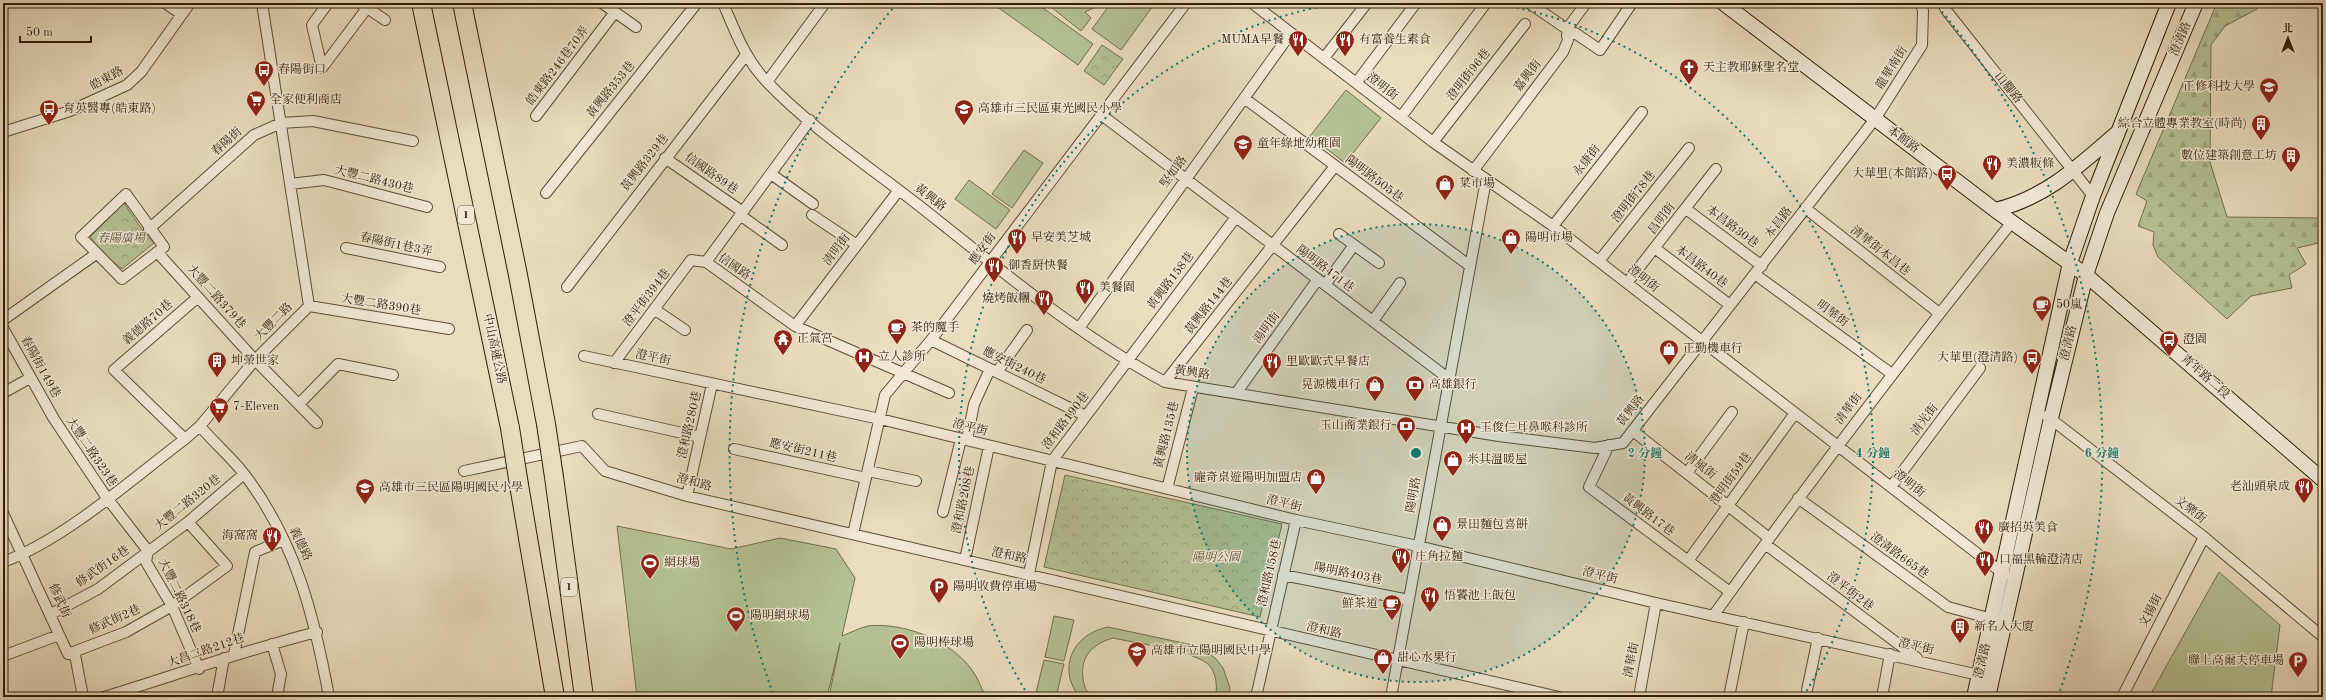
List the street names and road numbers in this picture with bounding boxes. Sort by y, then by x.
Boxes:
street label: 澄清路 [2167,19,2194,58]
street label: 皓東路246巷70弄 [523,23,591,107]
street label: 龍華南街 [1872,43,1910,92]
street label: 澄明街96巷 [1444,46,1493,103]
street label: 嘉興街 [1511,56,1544,94]
street label: 黃興路353巷 [583,58,637,121]
street label: 皓東路 [87,63,126,93]
street label: 山腳路 [1992,69,2026,106]
street label: 澄明街 [1364,70,1401,103]
street label: 春陽街 [208,123,245,159]
street label: 本館路 [1885,123,1922,156]
street label: 黃興路329巷 [617,131,671,194]
street label: 永康街 [1570,141,1603,179]
street label: 信國路89巷 [682,150,741,197]
street label: 陽明路505巷 [1343,152,1406,205]
street label: 堅如路 [1157,153,1189,190]
street label: 大豐二路430巷 [333,162,415,196]
street label: 澄明街78巷 [1609,168,1658,225]
street label: 黃興路 [912,181,949,214]
street label: 昌明街 [1646,200,1678,237]
street label: 本昌路30巷 [1704,202,1762,250]
street label: 本昌路 [1762,204,1795,241]
road number: 1 [458,206,474,224]
street label: 清華街本昌巷 [1848,223,1913,278]
street label: 春陽街1巷3弄 [359,229,434,259]
street label: 應安街 [966,229,999,267]
street label: 清明街 [820,230,853,268]
street label: 陽明路471巷 [1294,242,1357,295]
street label: 本昌路40巷 [1673,242,1731,290]
street label: 黃興路158巷 [1144,249,1197,312]
street label: 信國路 [716,250,753,282]
street label: 大豐二路379巷 [184,262,249,331]
street label: 澄明街 [1625,262,1662,295]
street label: 澄平街394巷 [620,266,673,329]
street label: 黃興路144巷 [1181,274,1235,337]
street label: 大豐二路390巷 [340,291,422,317]
street label: 義德路70巷 [119,297,175,348]
street label: 明華街 [1814,297,1852,330]
street label: 大豐二路 [251,299,295,343]
street label: 湯明街 [1251,309,1283,346]
street label: 中山高速公路 [481,312,509,385]
street label: 澄清路 [2057,324,2079,362]
street label: 春陽街149巷 [18,333,64,400]
street label: 應安街240巷 [980,344,1048,386]
street label: 澄平街 [634,347,673,368]
street label: 青年路二段 [2178,351,2233,401]
street label: 黃興路 [1173,362,1211,382]
street label: 澄和路190巷 [1039,389,1092,452]
street label: 清華街 [1832,389,1865,427]
street label: 澄和路280巷 [674,390,704,460]
street label: 黃興路 [1614,392,1647,429]
street label: 黃興路135巷 [1151,400,1181,470]
street label: 清光街 [1908,400,1941,438]
street label: 大豐二路323巷 [63,414,120,489]
street label: 澄平街 [951,417,990,438]
street label: 應安街211巷 [768,435,838,465]
street label: 清風街 [1682,449,1720,482]
street label: 澄明街59巷 [1706,449,1754,508]
street label: 澄和路208巷 [949,465,977,535]
street label: 澄明街 [1891,467,1928,500]
street label: 大豐二路320巷 [152,471,223,533]
street label: 澄和路 [675,471,713,493]
street label: 陽明路 [1403,476,1423,514]
street label: 黃興路17巷 [1620,490,1678,538]
street label: 澄平街 [1265,493,1304,514]
street label: 文樂街 [2172,493,2210,526]
street label: 義德路 [287,524,315,563]
street label: 澄清路665巷 [1868,529,1932,581]
street label: 澄和路158巷 [1254,538,1284,608]
street label: 修武街16巷 [73,543,132,590]
street label: 澄和路 [990,544,1028,566]
street label: 大豐二路318巷 [156,556,204,635]
street label: 陽明路403巷 [1313,560,1383,586]
street label: 澄平街 [1581,565,1620,586]
street label: 澄平街2巷 [1824,569,1877,613]
road number: 1 [561,578,577,596]
street label: 修武街 [46,581,74,621]
street label: 文揚街 [2136,590,2165,630]
street label: 修武街2巷 [87,602,143,637]
street label: 澄和路 [1305,619,1343,641]
street label: 大昌二路212巷 [165,630,246,670]
street label: 澄平街 [1897,636,1936,657]
street label: 清華街 [1621,640,1642,679]
street label: 澄清路 [1971,642,1993,680]

